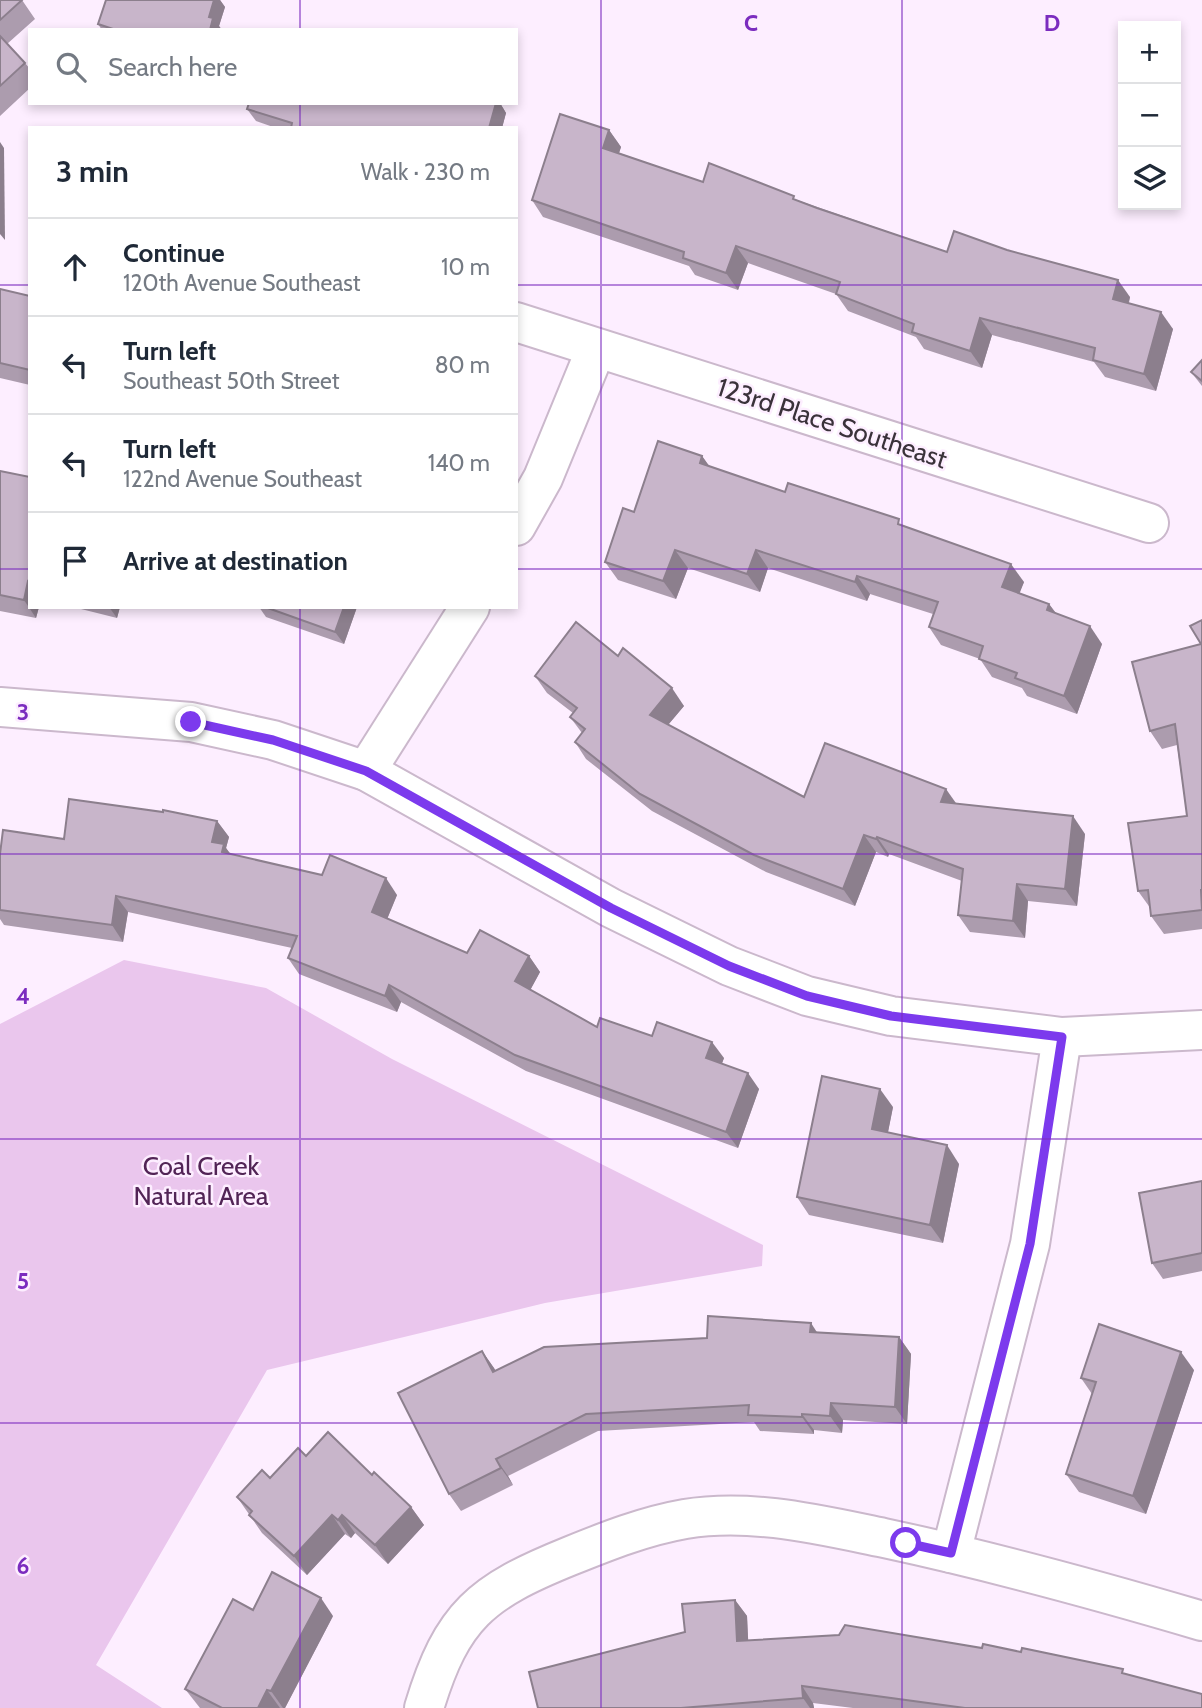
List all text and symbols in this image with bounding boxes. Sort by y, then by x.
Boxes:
text: C [744,9,758,37]
text: D [1044,9,1060,37]
map controls [1118,21,1181,210]
button: + [1118,21,1181,84]
search box [28,28,518,105]
icon: search [52,48,90,86]
text: Search here [108,51,237,83]
button: − [1118,84,1181,147]
button: layers [1118,147,1181,210]
text: 3 min [56,153,129,190]
text: Walk · 230 m [361,158,490,186]
text: Continue [123,237,225,269]
icon: ahead [56,248,94,286]
text: 10 m [441,253,490,281]
text: 120th Avenue Southeast [123,269,361,297]
text: Turn left [123,335,216,367]
icon: left [56,346,94,384]
text: 80 m [435,351,490,379]
text: Southeast 50th Street [123,367,340,395]
street label: 123rd Place Southeast [713,371,951,475]
text: Turn left [123,433,216,465]
icon: left [56,444,94,482]
text: 140 m [428,449,490,477]
text: 122nd Avenue Southeast [123,465,362,493]
icon: arrive [56,542,94,580]
text: Arrive at destination [123,545,348,577]
text: 3 [17,698,29,726]
route end [175,706,206,737]
text: 4 [16,982,30,1010]
park label: Coal Creek Natural Area [134,1150,269,1212]
text: 5 [17,1267,29,1295]
route start [890,1527,921,1558]
text: 6 [17,1552,29,1580]

